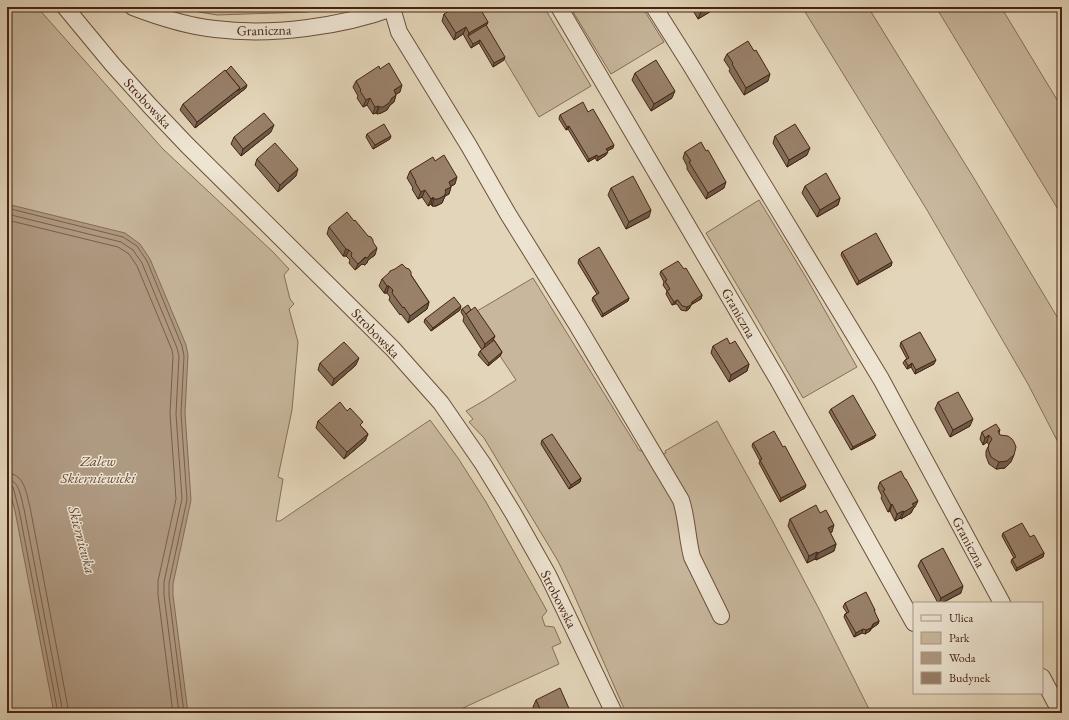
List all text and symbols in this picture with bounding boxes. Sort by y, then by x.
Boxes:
street label: Graniczna [236,21,292,39]
street label: Strobowska [120,74,176,132]
street label: Graniczna [717,285,761,342]
street label: Strobowska [348,304,405,362]
water label: Zalew Skierniewicki [60,451,136,487]
water label: Skierniewka [64,503,101,576]
street label: Graniczna [948,514,990,571]
street label: Strobowska [537,567,581,631]
legend [913,602,1043,694]
text: Ulica [949,610,973,626]
text: Park [949,630,970,646]
text: Woda [949,650,976,666]
text: Budynek [949,670,991,686]

